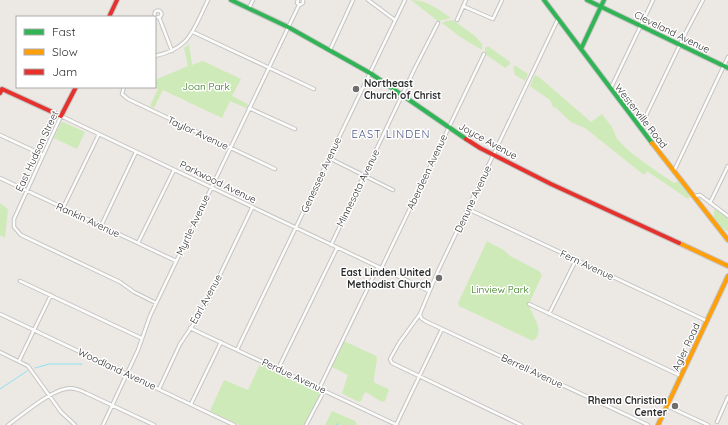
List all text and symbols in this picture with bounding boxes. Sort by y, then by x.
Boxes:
street label: Cleveland Avenue [632,8,712,56]
legend [16,16,156,88]
text: Fast [52,24,76,39]
text: Slow [52,44,78,59]
text: Jam [52,64,77,79]
place label: Northeast Church of Christ [364,77,441,102]
park label: Joan Park [182,80,230,93]
street label: Westerville Road [612,81,670,151]
marker: Northeast Church of Christ [351,84,361,94]
street label: East Hudson Street [12,108,62,194]
street label: Taylor Avenue [165,113,231,153]
street label: Joyce Avenue [456,120,520,163]
district label: EAST LINDEN [352,127,430,141]
street label: Aberdeen Avenue [404,132,450,212]
street label: Genessee Avenue [298,135,344,215]
street label: Minnesota Avenue [334,147,383,229]
street label: Parkwood Avenue [178,158,259,206]
street label: Denune Avenue [452,163,494,235]
street label: Myrtle Avenue [173,192,213,258]
street label: Rankin Avenue [54,200,122,241]
street label: Fern Avenue [558,247,616,283]
place label: East Linden United Methodist Church [341,266,431,291]
street label: Earl Avenue [187,272,225,326]
marker: East Linden United Methodist Church [434,273,444,283]
park label: Linview Park [471,283,529,296]
street label: Agler Road [669,321,703,373]
street label: Woodland Avenue [76,345,158,393]
street label: Berrell Avenue [499,351,565,391]
street label: Perdue Avenue [260,355,329,397]
place label: Rhema Christian Center [588,394,668,419]
marker: Rhema Christian Center [670,401,680,411]

